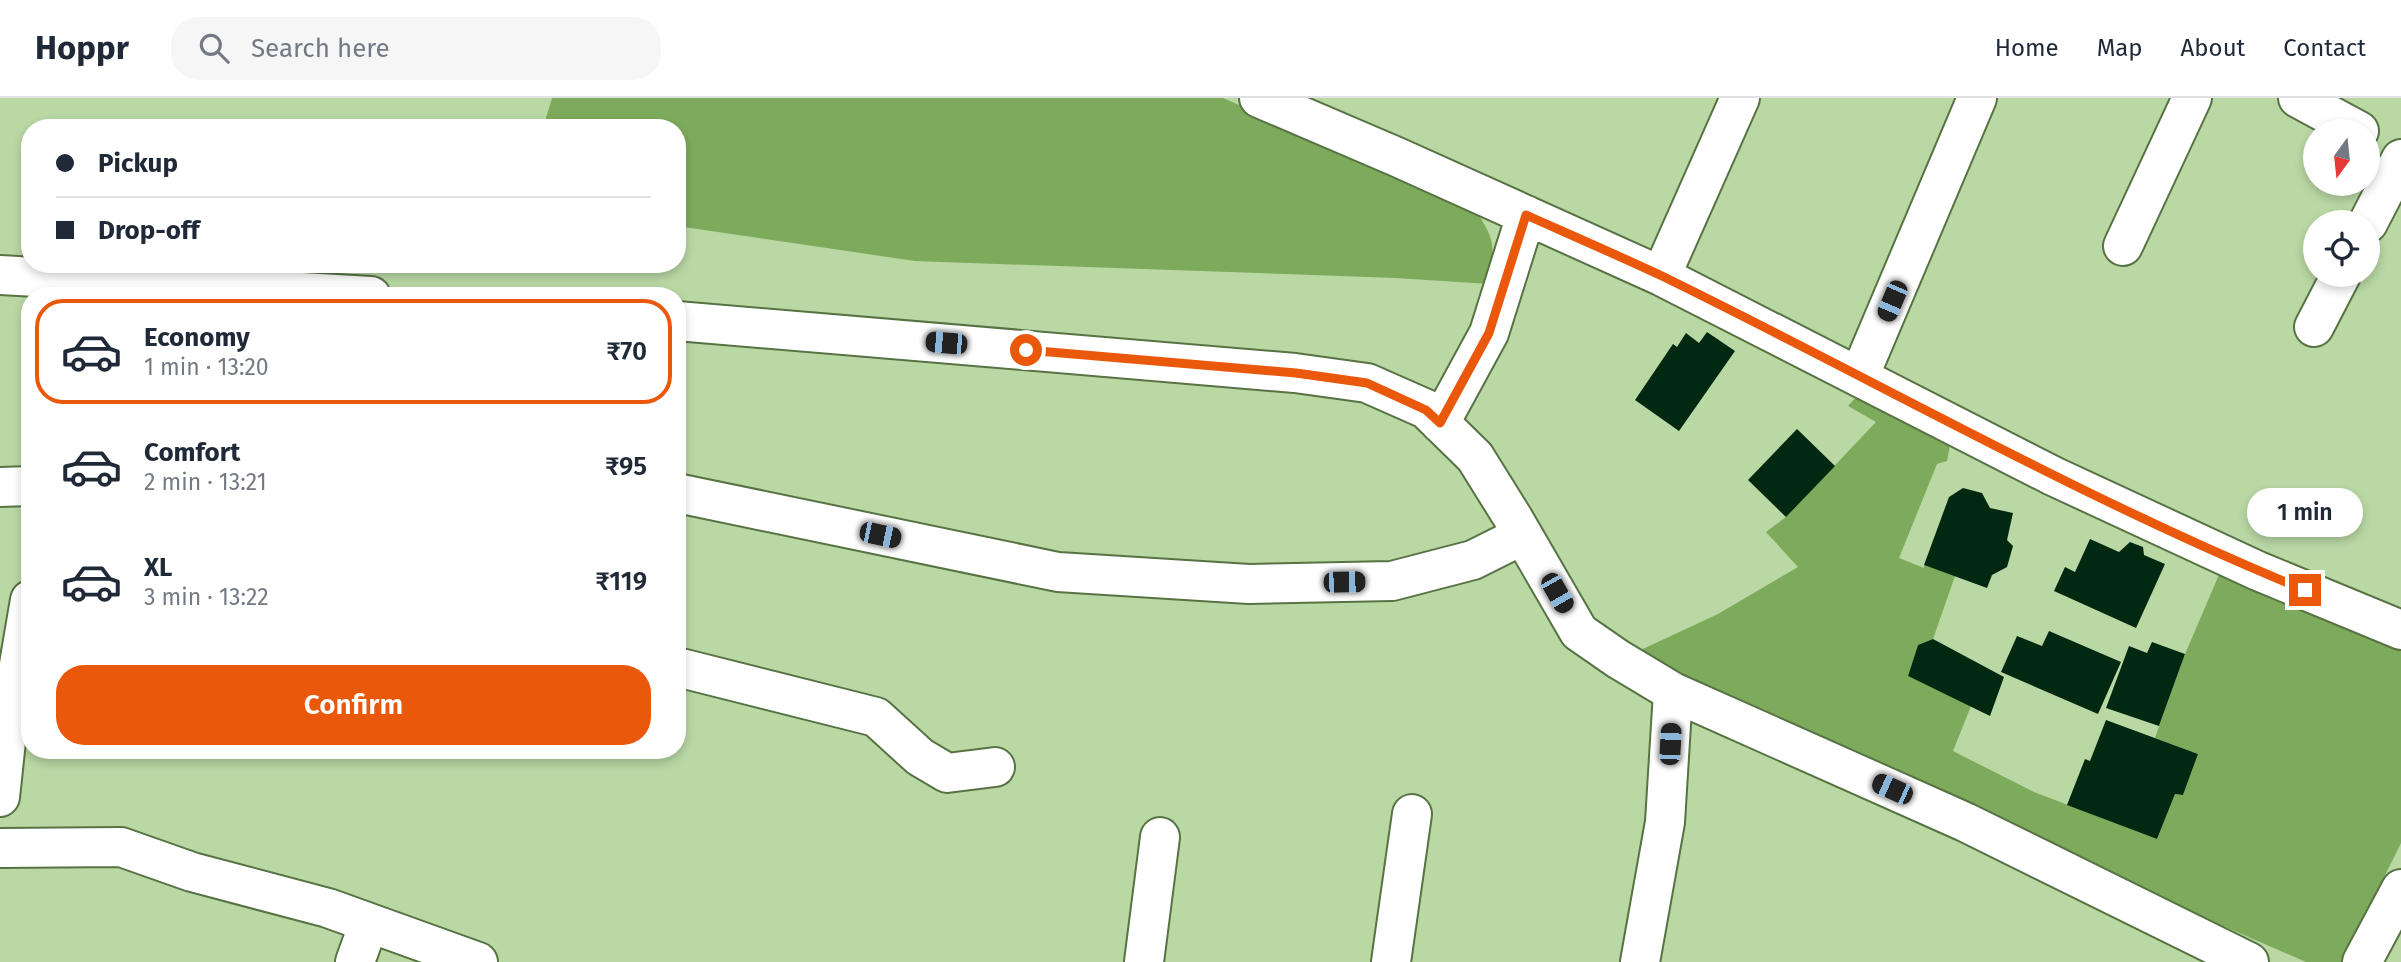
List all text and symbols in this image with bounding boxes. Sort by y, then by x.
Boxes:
search box [171,17,661,80]
text: Hoppr [35,28,129,68]
icon: search [195,29,233,67]
text: Search here [251,33,390,64]
text: Home [1995,34,2059,62]
text: Map [2097,34,2143,62]
text: About [2181,34,2245,62]
text: Contact [2283,34,2366,62]
north arrow [2303,119,2380,196]
map controls [2303,119,2380,287]
text: Pickup [98,148,178,179]
button: locate [2303,210,2380,287]
text: Drop-off [98,215,200,246]
car [1875,278,1910,324]
icon: car [60,320,123,383]
text: Economy [144,322,250,353]
car [925,331,968,355]
route start [1010,334,1042,366]
text: ₹70 [606,336,647,367]
text: 1 min · 13:20 [144,353,269,381]
icon: car [60,435,123,498]
text: Comfort [144,437,240,468]
text: ₹95 [605,451,647,482]
text: 2 min · 13:21 [144,468,267,496]
callout: 1 min [2247,489,2363,538]
text: 1 min [2277,498,2333,526]
car [858,520,903,550]
icon: car [60,550,123,613]
text: XL [144,552,172,583]
text: ₹119 [595,566,647,597]
car [1538,570,1577,616]
car [1323,571,1366,593]
route end [2289,574,2321,606]
text: 3 min · 13:22 [144,583,269,611]
button: Confirm [56,665,651,745]
car [1659,722,1682,766]
car [1869,771,1916,807]

